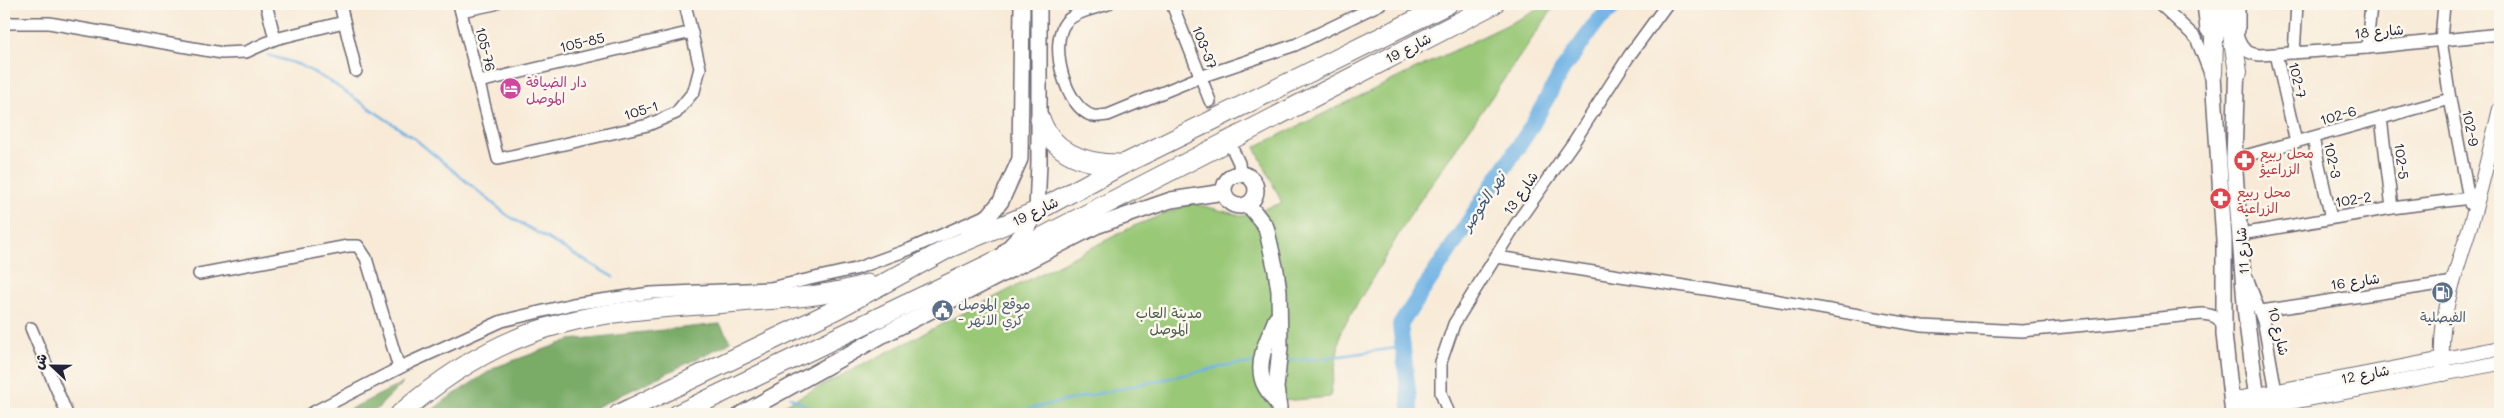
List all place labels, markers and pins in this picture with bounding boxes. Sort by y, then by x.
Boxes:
place label: دار الضيافة الموصل [526,72,587,107]
hotel icon: دار الضيافة الموصل [498,77,522,101]
place label: محل ربيع الزراعيؤ [2259,143,2314,178]
pharmacy icon: محل ربيع الزراعيؤ [2232,148,2256,172]
place label: محل ربيع الزراعية [2237,182,2291,217]
pharmacy icon: محل ربيع الزراعية [2209,187,2233,211]
fuel station icon: الفيصلية [2431,281,2455,305]
place label: موقع الموصل - كري الانهر [958,294,1030,331]
public building icon: موقع الموصل - كري الانهر [930,299,954,323]
place label: الفيصلية [2420,307,2466,326]

